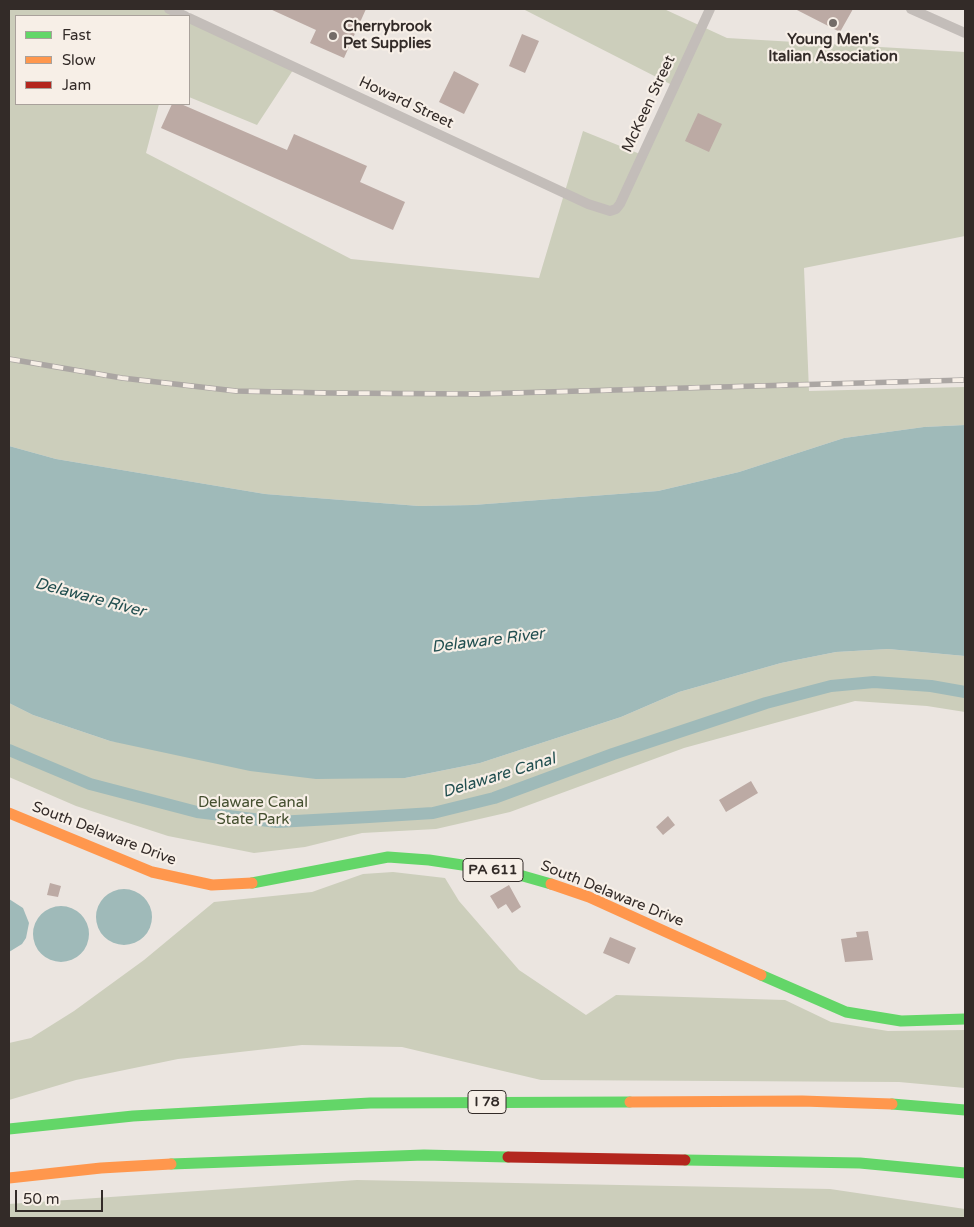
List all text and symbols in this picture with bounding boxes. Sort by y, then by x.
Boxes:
legend [15,15,190,105]
marker: Young Men's Italian Association [827,17,839,29]
place label: Cherrybrook Pet Supplies [343,18,432,53]
text: Fast [62,26,91,44]
marker: Cherrybrook Pet Supplies [327,30,339,42]
place label: Young Men's Italian Association [768,31,898,66]
text: Slow [62,51,96,69]
street label: McKeen Street [619,53,679,155]
street label: Howard Street [356,73,456,133]
text: Jam [62,76,91,94]
water label: Delaware River [33,574,147,622]
water label: Delaware River [431,625,545,657]
water label: Delaware Canal [440,750,558,802]
park label: Delaware Canal State Park [198,794,308,829]
street label: South Delaware Drive [29,798,179,870]
street label: South Delaware Drive [538,857,686,931]
road number: PA 611 [463,858,523,882]
road number: I 78 [468,1090,506,1114]
scale bar [18,1180,105,1212]
text: 50 m [23,1190,60,1208]

